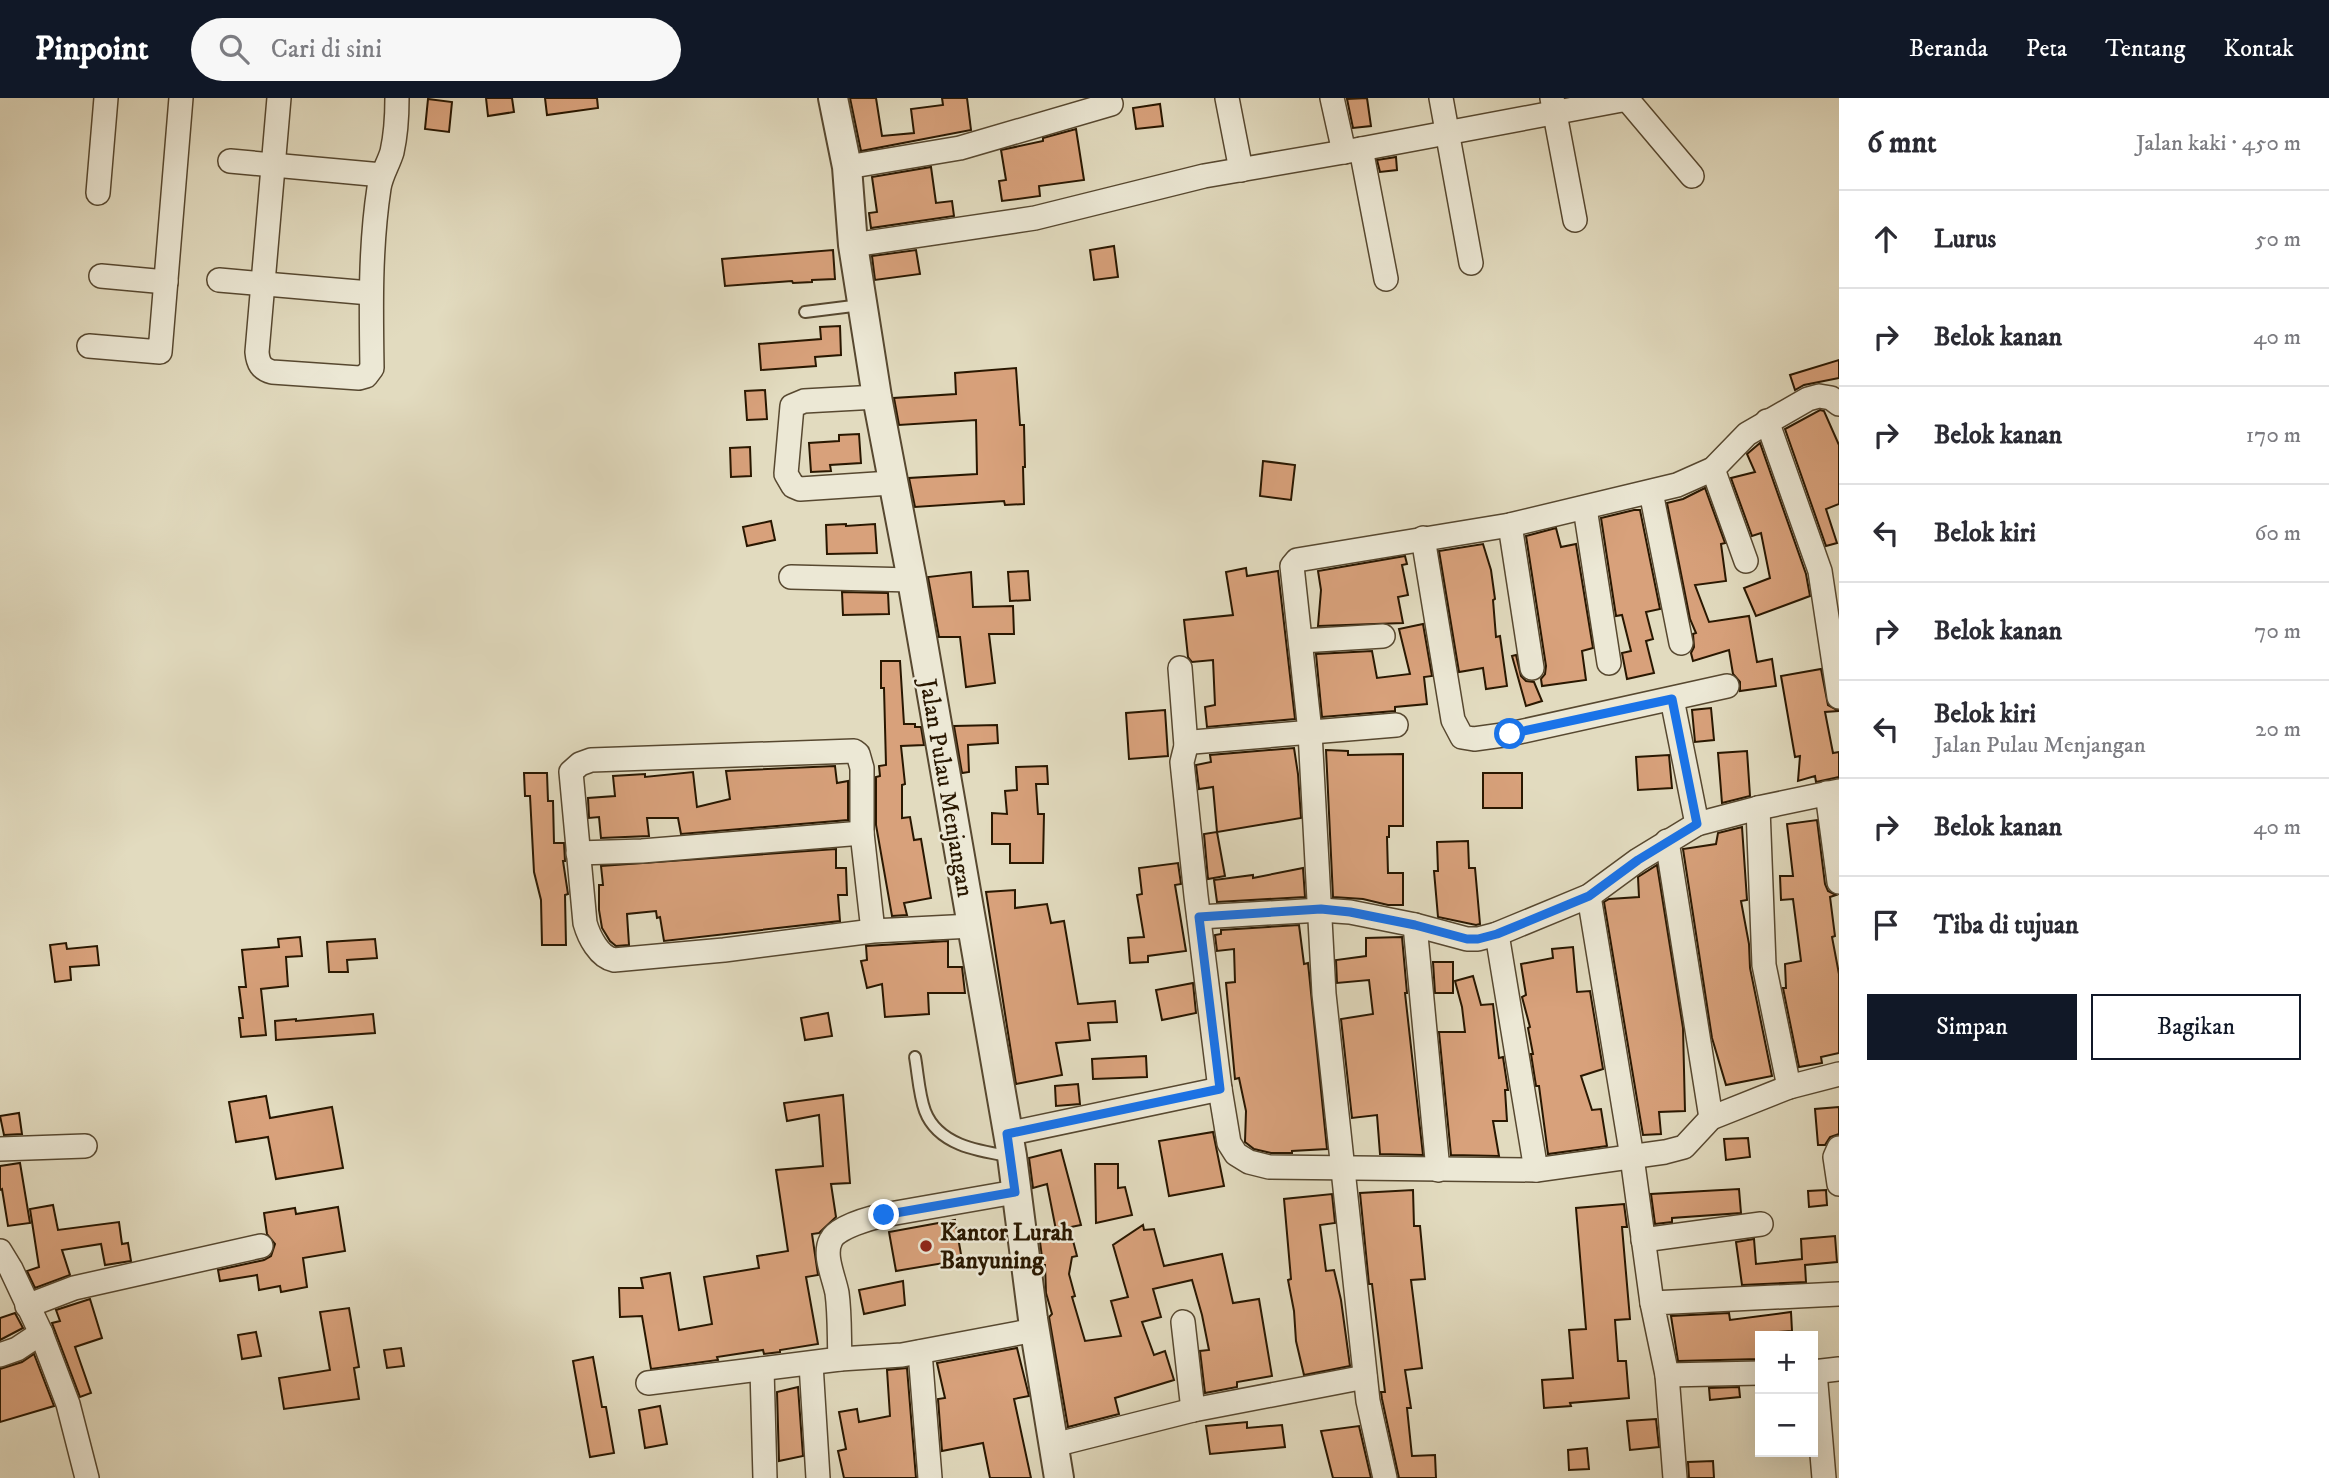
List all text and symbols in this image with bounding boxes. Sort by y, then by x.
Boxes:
search box [191,18,681,81]
text: Pinpoint [35,29,149,70]
icon: search [215,30,253,68]
text: Cari di sini [271,33,382,66]
text: Beranda [1909,34,1988,64]
text: Peta [2026,34,2067,64]
text: Tentang [2105,34,2186,64]
text: Kontak [2224,34,2294,64]
text: 6 mnt [1867,125,1937,162]
text: Jalan kaki · 450 m [2136,129,2301,158]
icon: ahead [1867,220,1905,258]
text: Lurus [1934,223,1996,256]
text: 50 m [2255,225,2301,254]
icon: right [1867,318,1905,356]
text: Belok kanan [1934,321,2062,354]
text: 40 m [2253,323,2301,352]
icon: right [1867,416,1905,454]
text: Belok kanan [1934,419,2062,452]
text: 170 m [2246,421,2301,450]
icon: left [1867,514,1905,552]
text: Belok kiri [1934,517,2036,550]
text: 60 m [2254,519,2301,548]
icon: right [1867,612,1905,650]
text: Belok kanan [1934,615,2062,648]
text: 70 m [2254,617,2301,646]
street label: Jalan Pulau Menjangan [912,675,980,900]
text: Belok kiri [1934,698,2036,731]
icon: left [1867,710,1905,748]
text: 20 m [2255,715,2301,744]
route start [1494,718,1525,749]
text: Jalan Pulau Menjangan [1934,731,2146,760]
icon: right [1867,808,1905,846]
text: Belok kanan [1934,811,2062,844]
text: 40 m [2253,813,2301,842]
icon: arrive [1867,906,1905,944]
text: Tiba di tujuan [1934,909,2079,942]
button: Simpan [1867,994,2077,1060]
button: Bagikan [2091,994,2301,1060]
route end [868,1199,899,1230]
place label: Kantor Lurah Banyuning [940,1218,1074,1276]
marker: Kantor Lurah Banyuning [918,1238,934,1254]
map controls [1755,1331,1818,1457]
button: + [1755,1331,1818,1394]
button: − [1755,1394,1818,1457]

